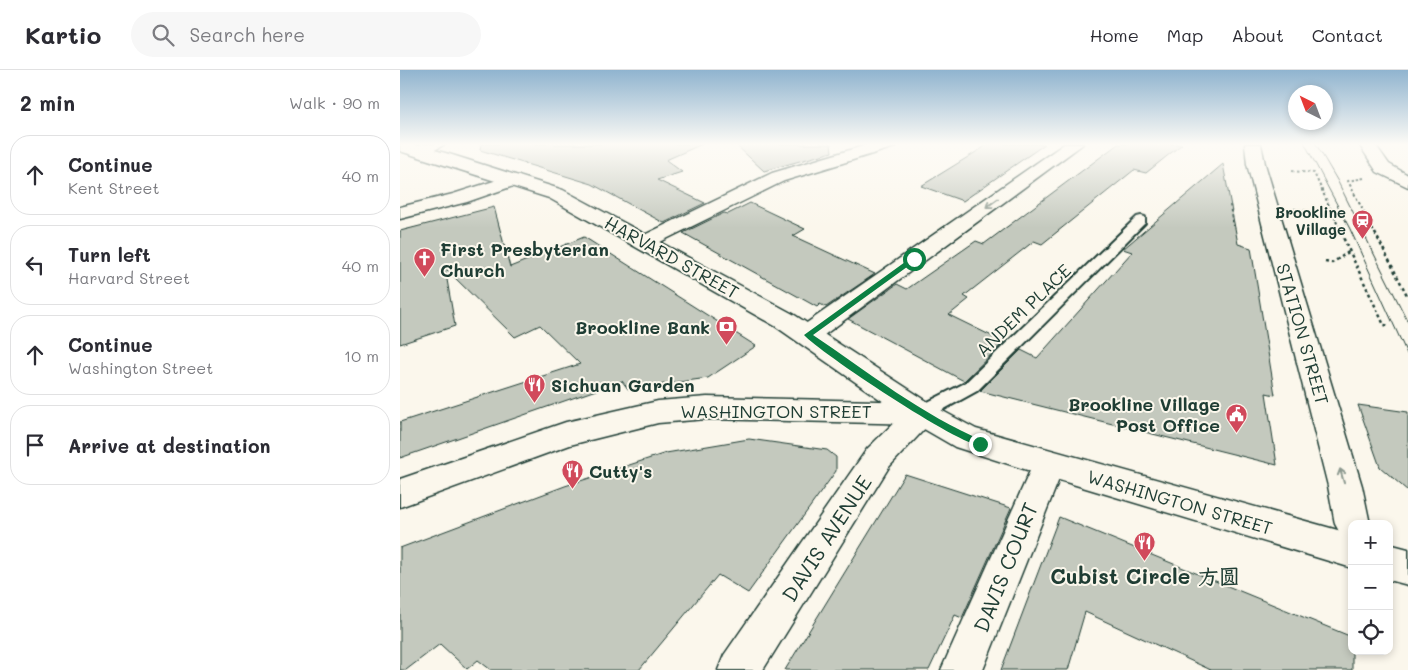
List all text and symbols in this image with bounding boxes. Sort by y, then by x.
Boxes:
search box [131,12,481,57]
text: Kartio [25,19,101,50]
icon: search [149,21,177,49]
text: Search here [189,22,305,47]
text: Home [1090,23,1139,47]
text: Map [1167,23,1203,47]
text: About [1231,23,1284,47]
text: Contact [1312,23,1383,47]
north arrow [1288,85,1333,130]
text: 2 min [20,89,75,116]
text: Walk · 90 m [289,92,380,113]
text: Continue [68,152,153,177]
icon: ahead [21,161,49,189]
text: 40 m [342,165,379,186]
text: Kent Street [68,177,160,198]
one-way arrow [985,198,999,208]
place label: Brookline Village [1275,202,1346,239]
station icon: Brookline Village [1350,209,1374,240]
street label: HARVARD STREET [601,210,743,304]
place label: First Presbyterian Church [440,237,609,282]
text: Turn left [68,242,151,267]
church icon: First Presbyterian Church [412,247,436,278]
route start [903,248,926,271]
icon: left [21,251,49,279]
text: 40 m [342,255,379,276]
street label: ANDEM PLACE [970,258,1076,362]
street label: STATION STREET [1271,260,1335,408]
text: Harvard Street [68,267,190,288]
place label: Brookline Bank [575,315,710,339]
bank icon: Brookline Bank [714,315,738,346]
text: Continue [68,332,153,357]
icon: ahead [21,341,49,369]
text: 10 m [344,345,379,366]
text: Washington Street [68,357,213,378]
restaurant icon: Sichuan Garden [523,373,547,404]
place label: Sichuan Garden [551,373,695,397]
place label: Brookline Village Post Office [1068,392,1220,437]
street label: WASHINGTON STREET [680,399,872,423]
public building icon: Brookline Village Post Office [1224,402,1248,433]
icon: arrive [21,431,49,459]
text: Arrive at destination [68,433,271,458]
route end [969,433,992,456]
restaurant icon: Cutty's [561,459,585,490]
place label: Cutty's [589,459,652,483]
street label: WASHINGTON STREET [1085,464,1275,540]
one-way arrow [1337,469,1347,485]
street label: DAVIS AVENUE [775,470,877,606]
street label: DAVIS COURT [967,498,1043,636]
map controls [1348,520,1393,655]
button: + [1348,520,1393,565]
restaurant icon: Cubist Circle 方圆 [1133,531,1157,562]
place label: Cubist Circle 方圆 [1050,562,1240,589]
button: − [1348,565,1393,610]
button: locate [1348,610,1393,655]

